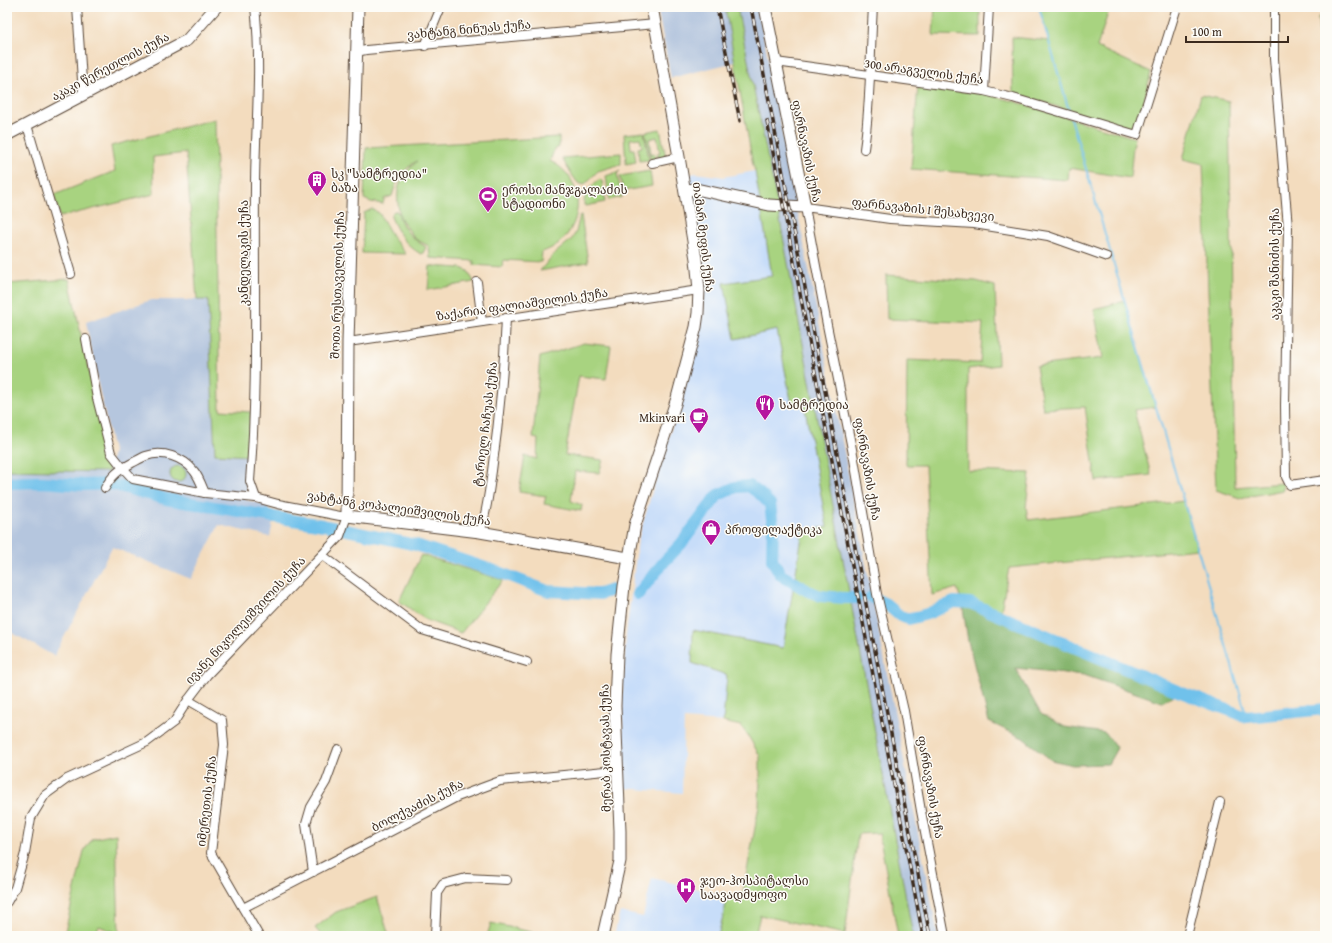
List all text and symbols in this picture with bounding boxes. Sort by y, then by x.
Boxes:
street label: ვახტანგ ნინუას ქუჩა [406,15,532,43]
scale bar [1186,18,1288,44]
text: 100 m [1192,23,1222,40]
street label: აკაკი წერეთლის ქუჩა [48,28,172,104]
street label: 300 არაგველის ქუჩა [863,54,985,88]
street label: ფარნავაზის ქუჩა [788,98,826,204]
place label: სკ "სამტრედია" ბაზა [331,165,427,196]
building icon: სკ "სამტრედია" ბაზა [306,169,328,197]
place label: ეროსი მანჯგალაძის სტადიონი [502,181,628,212]
street label: თამარ მეფის ქუჩა [689,181,719,293]
sports icon: ეროსი მანჯგალაძის სტადიონი [477,185,499,213]
street label: ფარნავაზის I შესახვევი [851,193,995,225]
street label: კანდელაკის ქუჩა [235,200,252,306]
street label: აკაკი შანიძის ქუჩა [1266,208,1283,320]
street label: შოთა რუსთაველის ქუჩა [326,211,348,359]
street label: ზაქარია ფალიაშვილის ქუჩა [435,284,609,324]
street label: ტარიელ ჩაჩუას ქუჩა [469,360,501,488]
restaurant icon: სამტრედია [754,393,776,421]
place label: სამტრედია [779,396,849,413]
cafe icon: Mkinvari [688,406,710,434]
place label: Mkinvari [639,409,686,426]
street label: ფარნავაზის ქუჩა [851,416,885,522]
street label: ვახტანგ კოპალეიშვილის ქუჩა [306,487,492,529]
shop icon: პროფილაქტიკა [700,518,722,546]
place label: პროფილაქტიკა [725,521,822,538]
street label: ივანე ნიკოლეიშვილის ქუჩა [181,552,309,688]
street label: მერაბ კოსტავას ქუჩა [595,684,615,812]
street label: ფარნავაზის ქუჩა [914,734,948,840]
street label: იმერეთის ქუჩა [192,754,220,848]
street label: ბოლქვაძის ქუჩა [368,775,466,835]
place label: ჯეო-ჰოსპიტალსი საავადმყოფო [700,872,809,903]
hospital icon: ჯეო-ჰოსპიტალსი საავადმყოფო [675,876,697,904]

